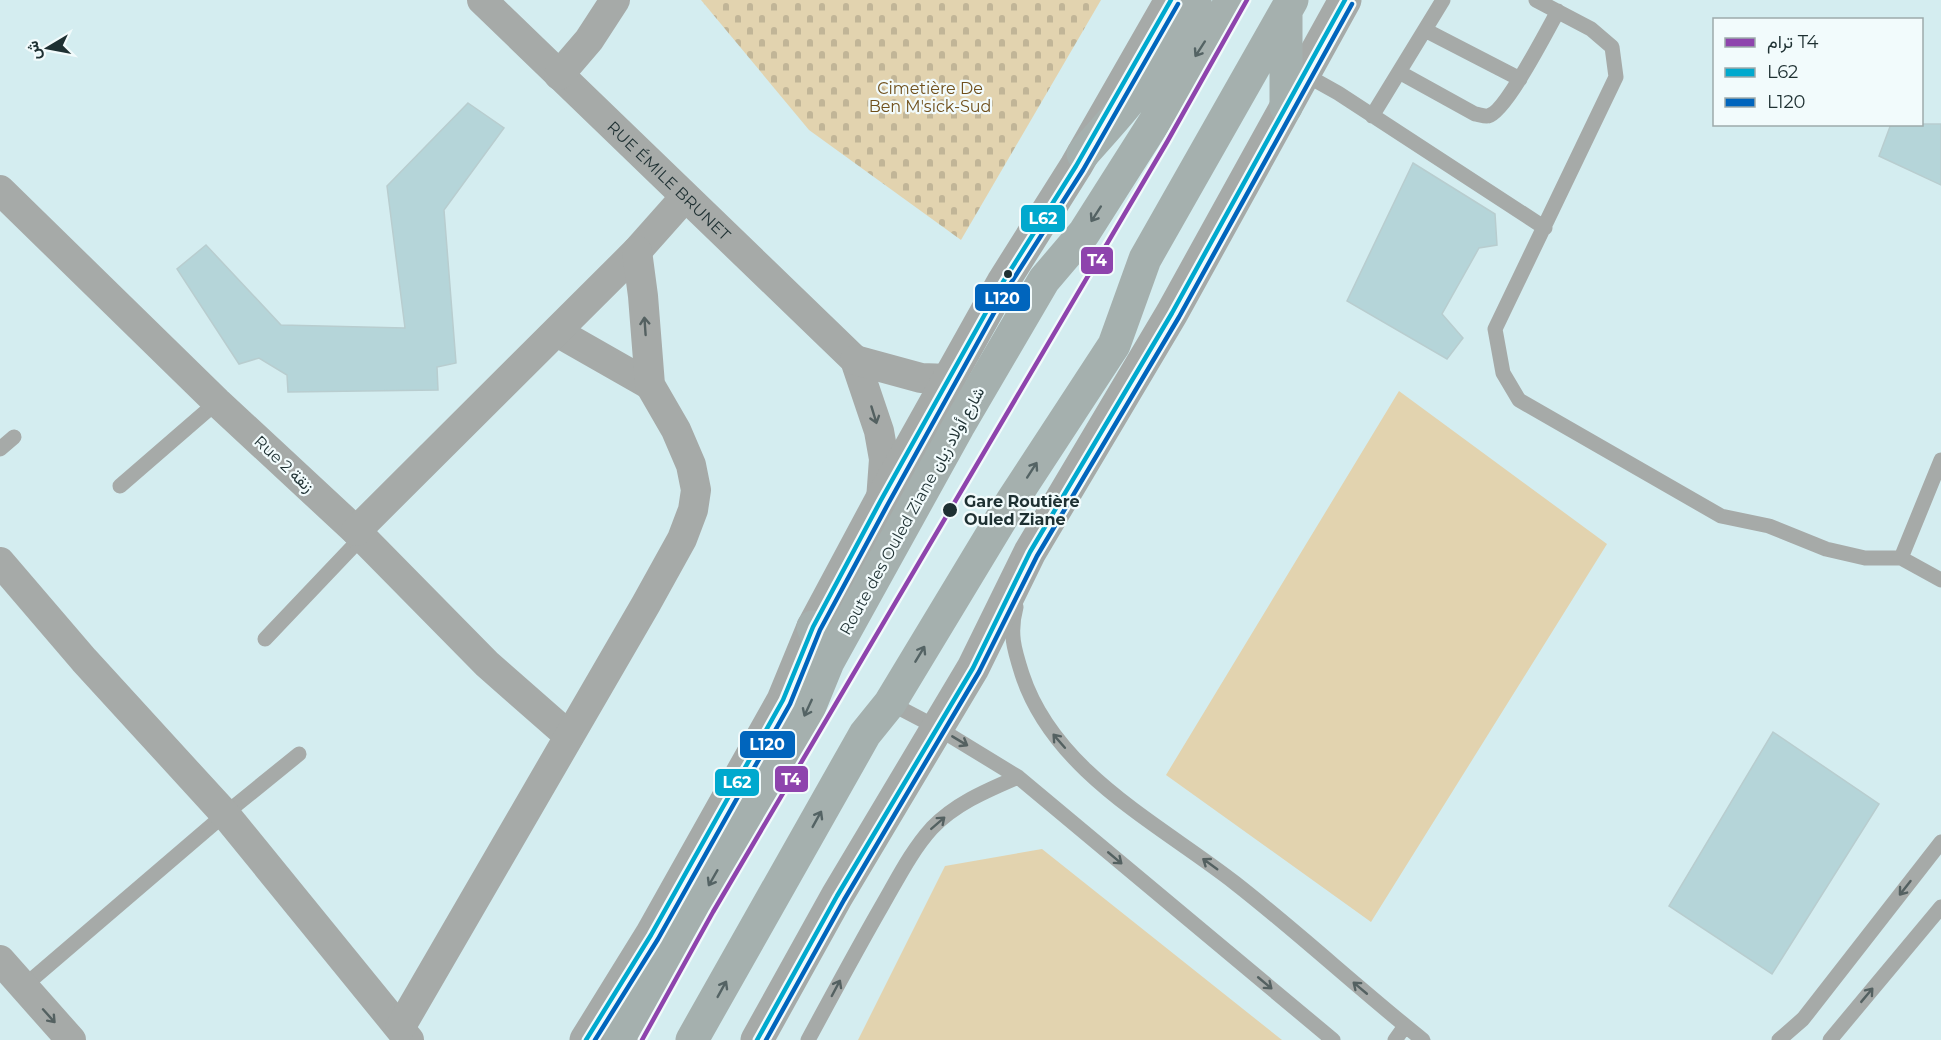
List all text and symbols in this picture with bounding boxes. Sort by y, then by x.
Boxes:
north arrow [18,18,78,78]
legend [1713,18,1923,126]
text: ترام T4 [1767,31,1819,54]
text: ش [23,39,45,62]
one-way arrow [1194,40,1206,57]
text: L62 [1767,61,1798,83]
park label: Cimetière De Ben M'sick-Sud [869,79,991,116]
text: L120 [1767,91,1806,113]
street label: RUE ÉMILE BRUNET [604,117,735,245]
line badge: L62 [1020,204,1066,233]
one-way arrow [1089,205,1101,222]
text: L62 [1028,209,1058,228]
line badge: T4 [1080,246,1114,275]
text: T4 [1087,251,1107,270]
unlabelled marker [1002,268,1014,280]
line badge: L120 [974,283,1031,312]
text: L120 [984,289,1020,308]
one-way arrow [639,317,650,337]
street label: Route des Ouled Ziane شارع أولاد زيان [836,384,990,639]
one-way arrow [869,405,880,424]
street label: Rue 2 زنقة [250,432,318,497]
one-way arrow [1026,461,1039,478]
place label: Gare Routière Ouled Ziane [964,492,1080,529]
marker: Gare Routière Ouled Ziane [941,501,959,519]
one-way arrow [914,646,926,663]
one-way arrow [802,698,814,716]
line badge: L120 [739,730,796,759]
one-way arrow [1053,733,1066,749]
text: L120 [749,735,785,754]
one-way arrow [951,736,968,748]
line badge: T4 [774,765,809,793]
line badge: L62 [714,768,760,797]
text: T4 [781,770,801,789]
text: L62 [722,773,752,792]
one-way arrow [811,811,823,828]
one-way arrow [930,817,946,830]
one-way arrow [1107,852,1123,865]
one-way arrow [1202,858,1218,871]
one-way arrow [707,869,719,886]
one-way arrow [1898,880,1911,896]
one-way arrow [1257,976,1272,990]
one-way arrow [831,980,842,998]
one-way arrow [716,981,728,998]
one-way arrow [1352,982,1368,995]
one-way arrow [1860,988,1874,1003]
one-way arrow [42,1008,56,1023]

